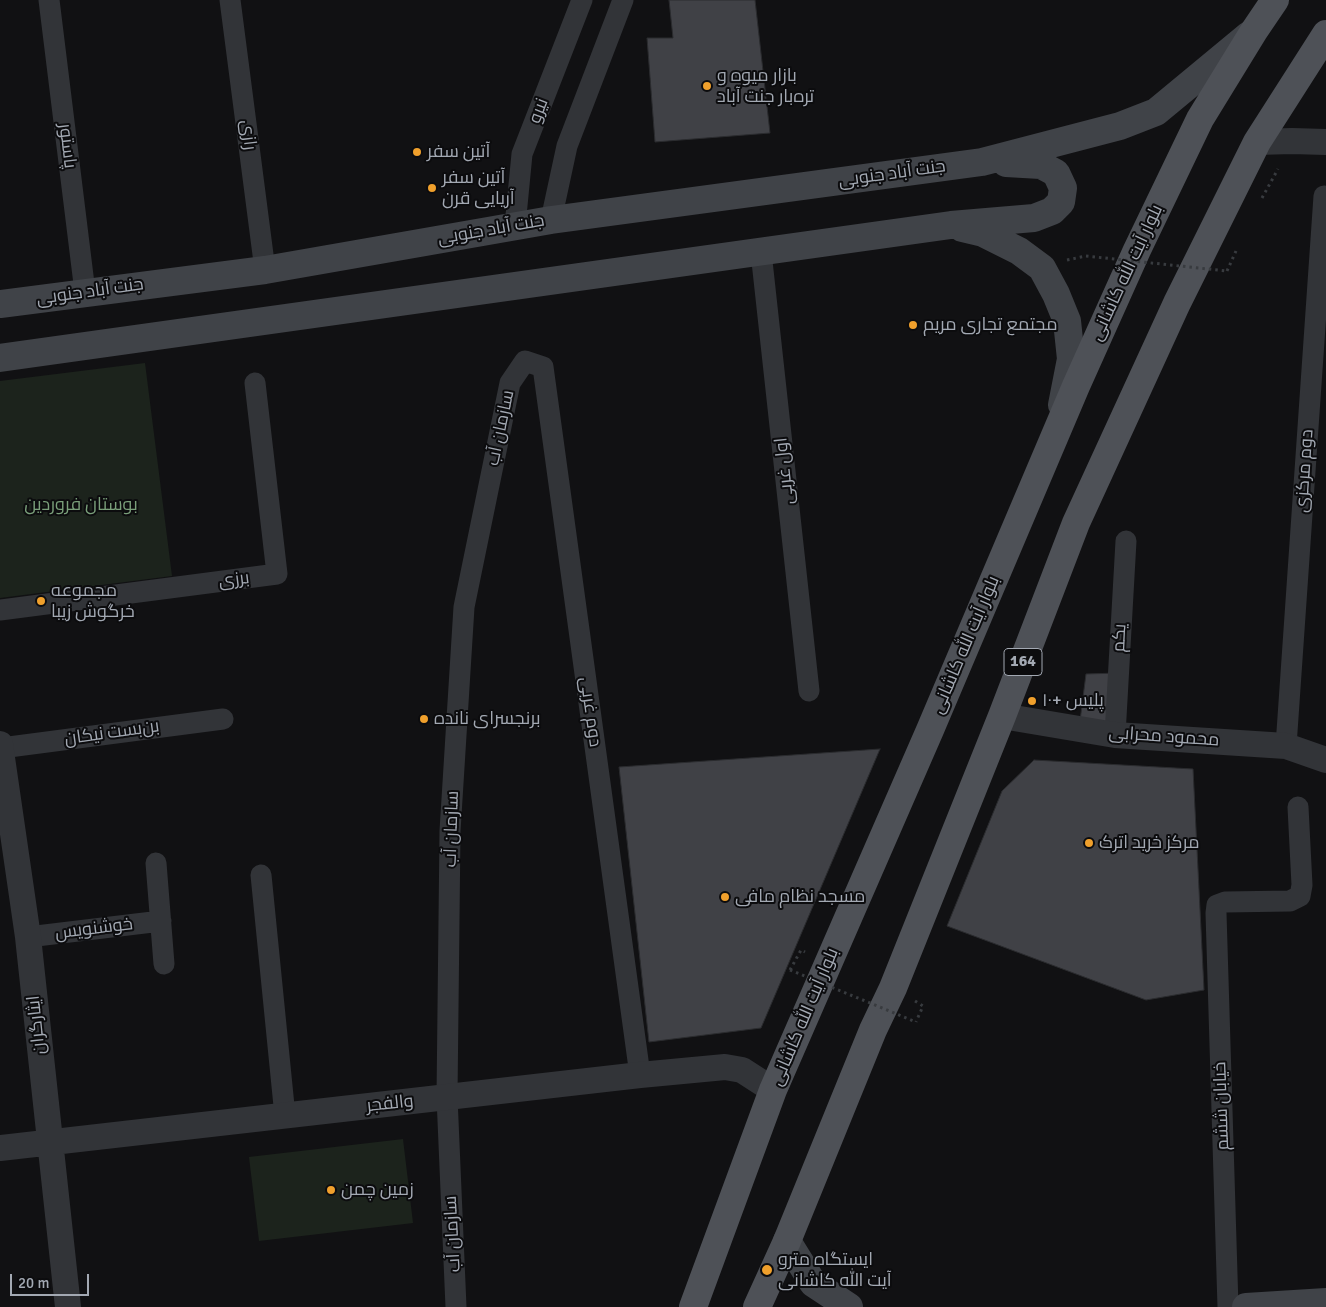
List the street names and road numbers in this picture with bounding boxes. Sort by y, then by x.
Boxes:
street label: نیرو [524,95,554,127]
street label: رازی [235,119,261,151]
street label: پاستور [54,122,80,170]
street label: جنت آباد جنوبی [837,156,947,192]
street label: بلوار آیت الله کاشانی [1086,201,1168,345]
street label: جنت آباد جنوبی [436,210,546,250]
street label: جنت آباد جنوبی [35,274,145,310]
street label: سازمان آب [482,388,520,468]
street label: دوم مرکزی [1291,429,1319,513]
street label: اول غربی [771,436,799,506]
street label: برزی [217,567,251,593]
street label: بلوار آیت الله کاشانی [927,573,1005,717]
street label: یکم [1108,623,1132,653]
road number: 164 [1004,649,1042,676]
street label: دوم غربی [574,676,606,748]
street label: بن‌بست نیکان [63,716,161,750]
street label: محمود محرابی [1108,722,1220,752]
street label: سازمان آب [440,790,464,868]
street label: خوشنویس [54,914,134,944]
street label: بلوار آیت الله کاشانی [766,945,844,1089]
street label: ایثارگران [23,994,51,1056]
street label: خیابان ششم [1210,1061,1234,1151]
street label: والفجر [365,1091,415,1117]
street label: سازمان آب [440,1195,466,1273]

